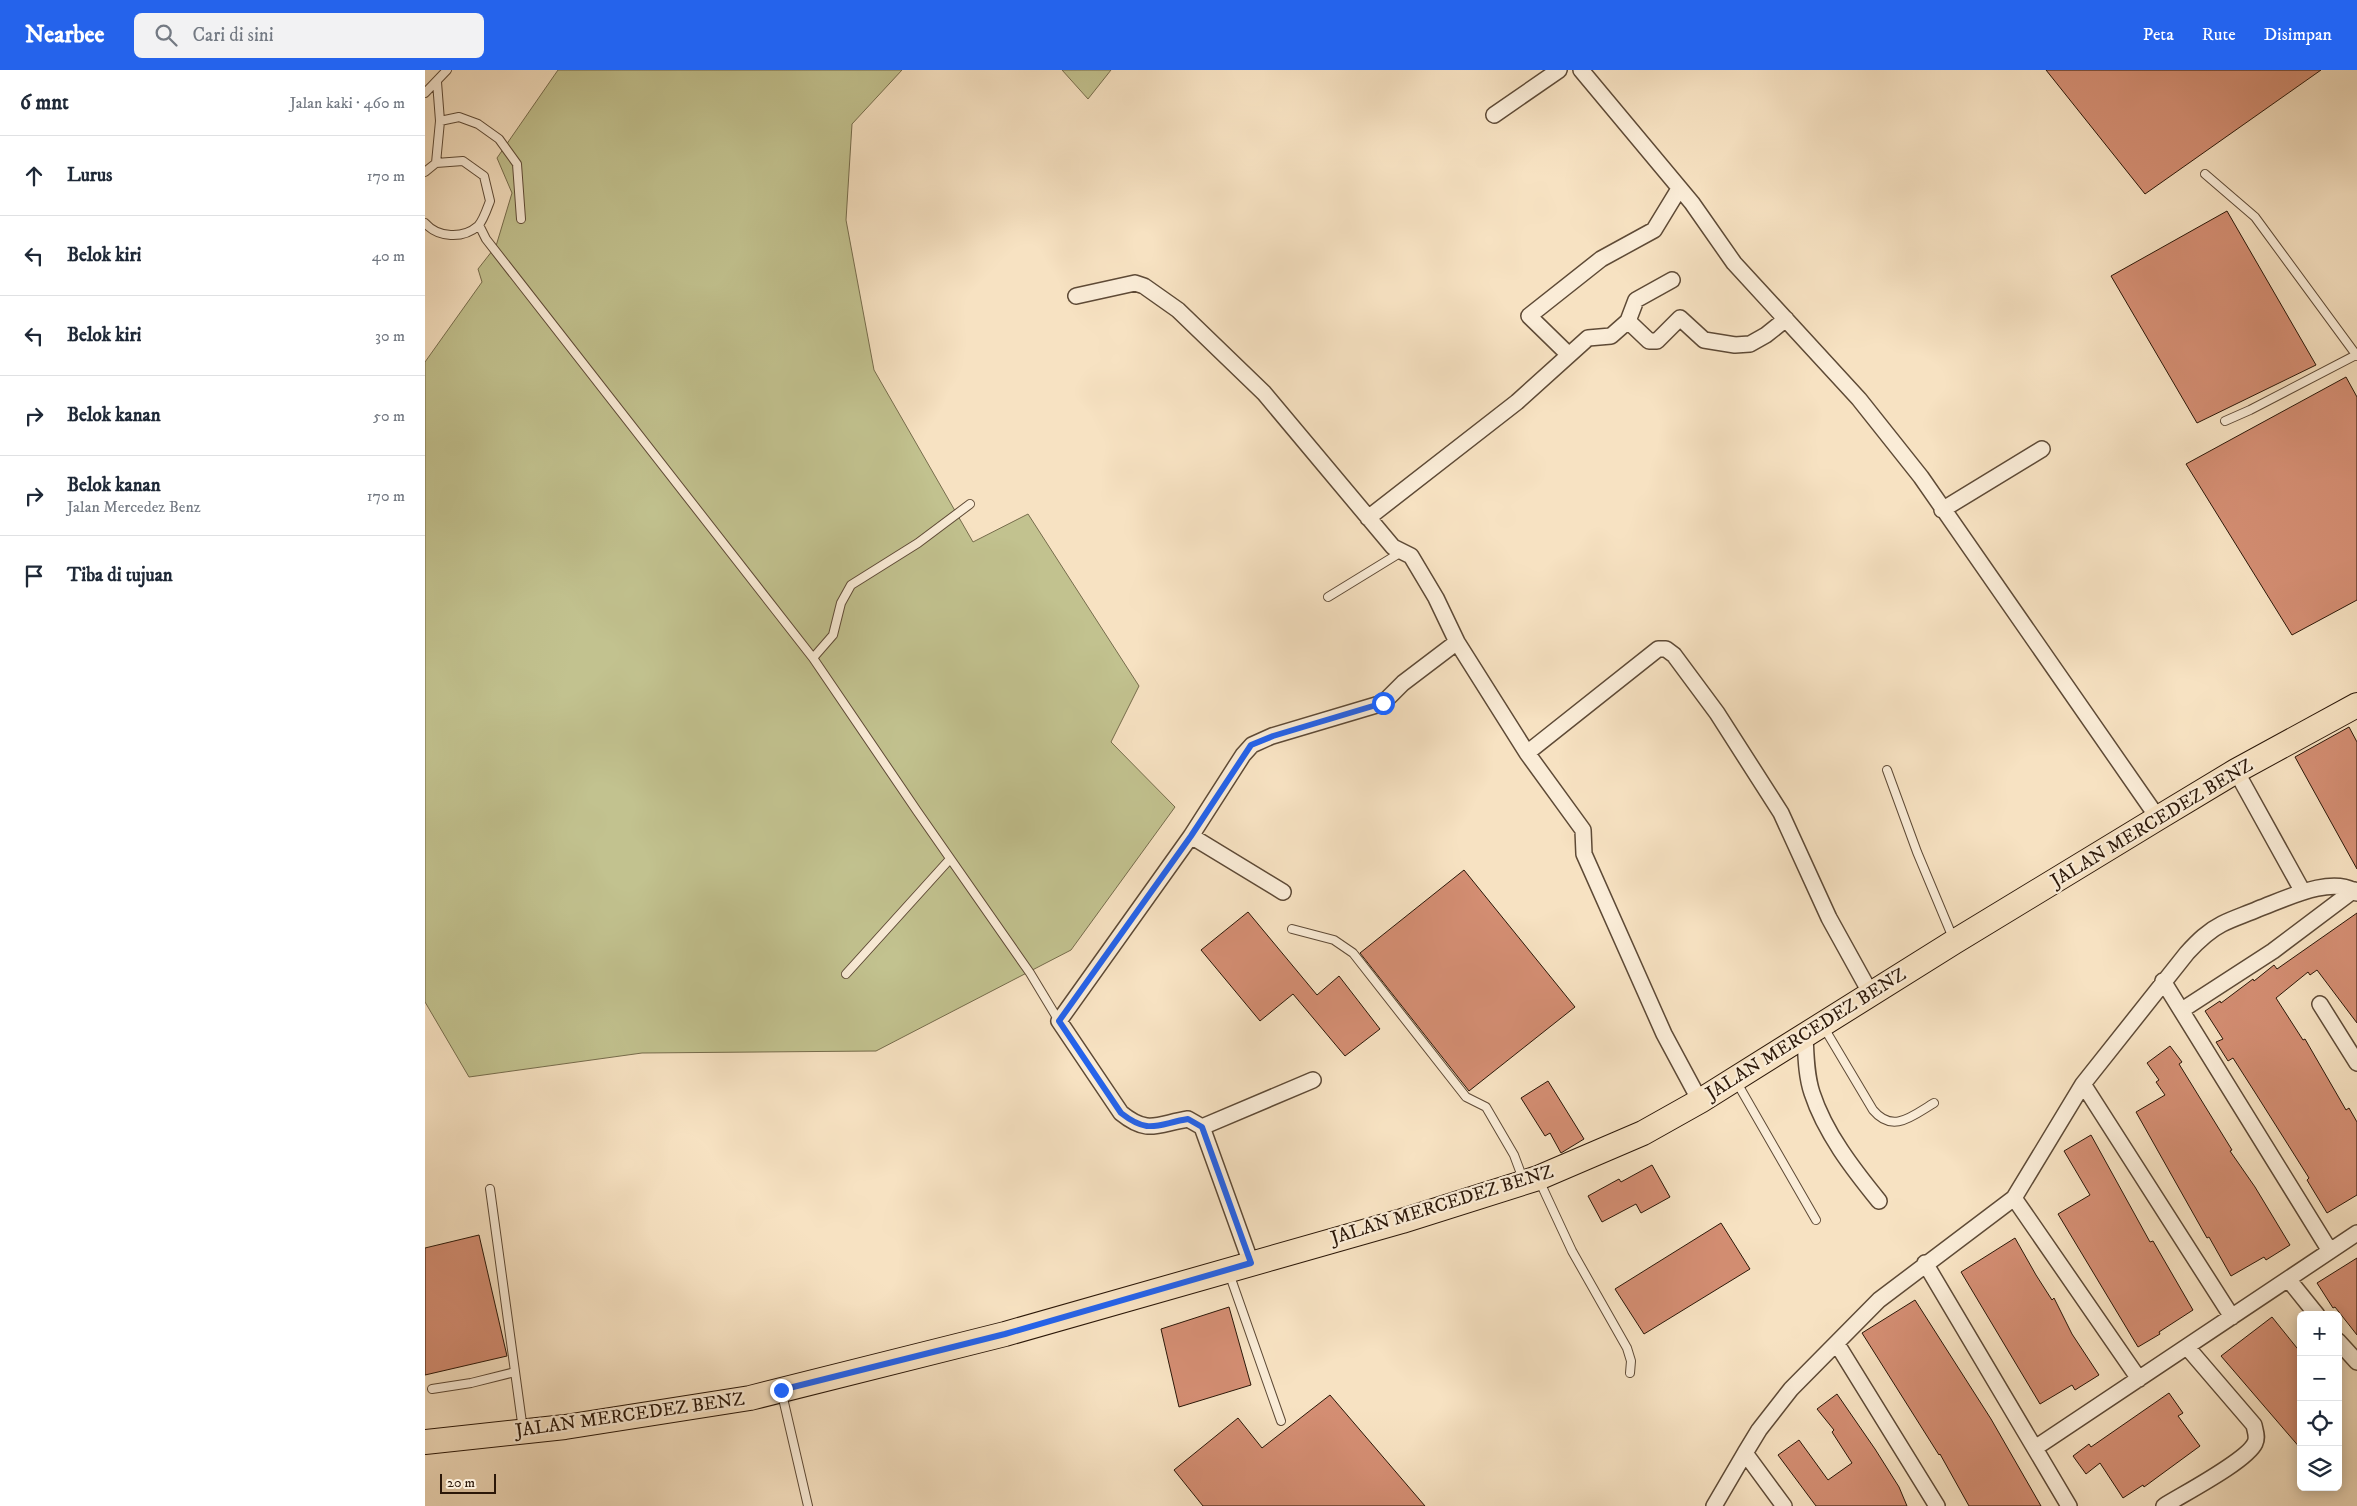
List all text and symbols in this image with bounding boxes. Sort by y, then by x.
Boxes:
search box [134,13,484,58]
text: Nearbee [25,20,104,50]
icon: search [152,21,180,49]
text: Cari di sini [192,24,274,47]
text: Peta [2143,24,2174,46]
text: Rute [2202,24,2236,46]
text: Disimpan [2264,24,2332,46]
text: 6 mnt [20,90,69,116]
text: Jalan kaki · 460 m [290,93,405,113]
icon: ahead [20,162,48,190]
text: Lurus [67,164,112,187]
text: 170 m [367,166,405,186]
icon: left [20,242,48,270]
text: Belok kiri [67,244,141,267]
text: 40 m [372,246,405,266]
icon: left [20,322,48,350]
text: Belok kiri [67,324,141,347]
text: 30 m [375,326,405,346]
icon: right [20,402,48,430]
text: Belok kanan [67,404,161,427]
text: 50 m [373,406,405,426]
text: Belok kanan [67,474,161,497]
icon: right [20,482,48,510]
text: 170 m [367,486,405,506]
text: Jalan Mercedez Benz [67,497,201,517]
icon: arrive [20,562,48,590]
text: Tiba di tujuan [67,564,173,587]
route start [1372,692,1395,715]
street label: JALAN MERCEDEZ BENZ [2045,754,2257,894]
street label: JALAN MERCEDEZ BENZ [1700,963,1910,1106]
street label: JALAN MERCEDEZ BENZ [1326,1160,1556,1250]
map controls [2297,1311,2342,1491]
button: + [2297,1311,2342,1356]
button: − [2297,1356,2342,1401]
route end [770,1379,793,1402]
street label: JALAN MERCEDEZ BENZ [512,1388,746,1443]
button: locate [2297,1401,2342,1446]
button: layers [2297,1446,2342,1491]
scale bar [440,1471,496,1494]
text: 20 m [447,1474,475,1492]

